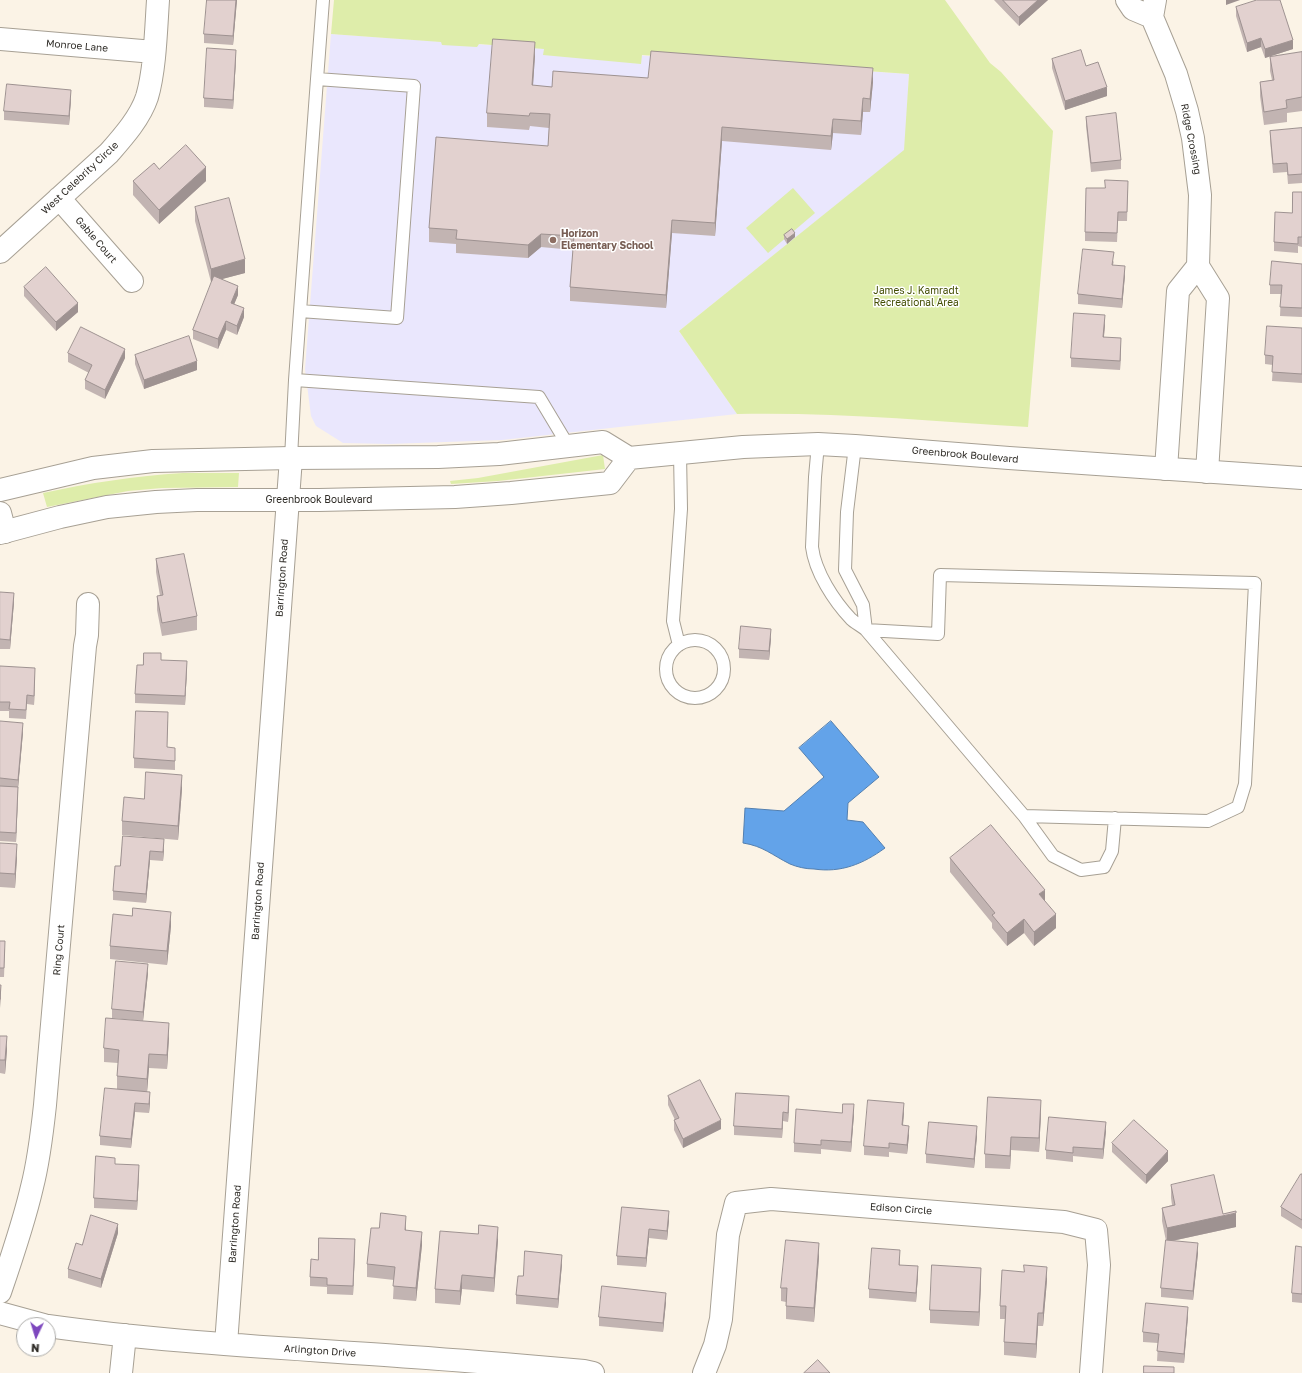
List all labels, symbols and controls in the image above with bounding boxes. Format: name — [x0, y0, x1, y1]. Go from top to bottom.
street label: Monroe Lane — [45, 37, 109, 55]
street label: Ridge Crossing — [1178, 102, 1204, 176]
street label: West Celebrity Circle — [39, 139, 121, 217]
street label: Gable Court — [73, 214, 119, 266]
place label: Horizon Elementary School — [561, 228, 653, 252]
marker: Horizon Elementary School — [548, 235, 558, 245]
park label: James J. Kamradt Recreational Area — [873, 285, 959, 308]
street label: Greenbrook Boulevard — [911, 444, 1019, 466]
street label: Greenbrook Boulevard — [265, 494, 373, 506]
street label: Barrington Road — [273, 539, 291, 617]
street label: Barrington Road — [249, 862, 267, 940]
street label: Ring Court — [51, 924, 67, 976]
street label: Barrington Road — [226, 1185, 244, 1263]
street label: Edison Circle — [869, 1201, 933, 1217]
north arrow — [16, 1317, 56, 1357]
text: N — [31, 1342, 40, 1355]
street label: Arlington Drive — [284, 1342, 356, 1360]

